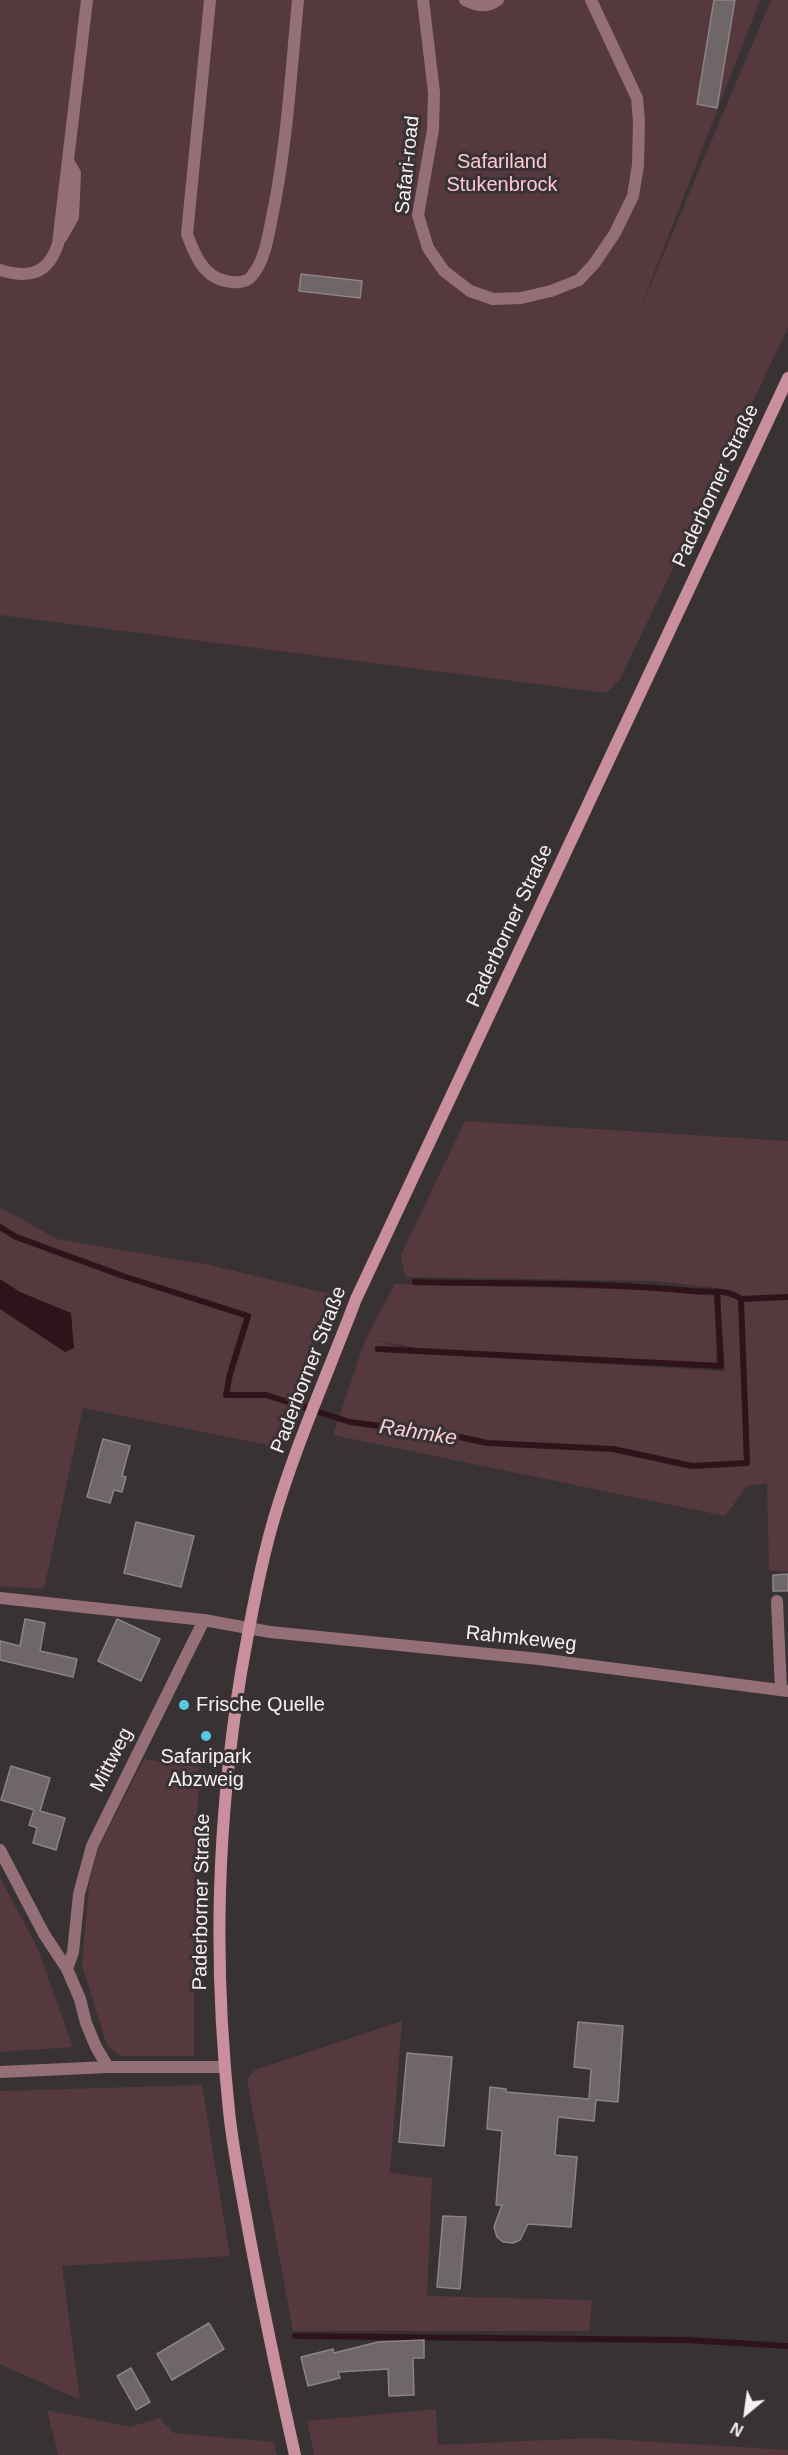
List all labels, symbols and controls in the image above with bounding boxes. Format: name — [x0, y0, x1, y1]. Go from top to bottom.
street label: Safari-road — [391, 115, 425, 215]
park label: Safariland Stukenbrock — [446, 150, 558, 197]
street label: Paderborner Straße — [668, 401, 764, 571]
street label: Paderborner Straße — [462, 841, 558, 1011]
street label: Paderborner Straße — [266, 1283, 352, 1457]
water label: Rahmke — [377, 1414, 459, 1452]
street label: Rahmkeweg — [464, 1621, 578, 1657]
place label: Frische Quelle — [196, 1693, 325, 1717]
marker: Frische Quelle — [177, 1698, 191, 1712]
street label: Mittweg — [86, 1724, 138, 1796]
marker: Safaripark Abzweig — [199, 1729, 213, 1743]
place label: Safaripark Abzweig — [160, 1745, 252, 1792]
street label: Paderborner Straße — [188, 1813, 216, 1991]
north arrow — [716, 2383, 776, 2443]
text: N — [728, 2419, 746, 2439]

